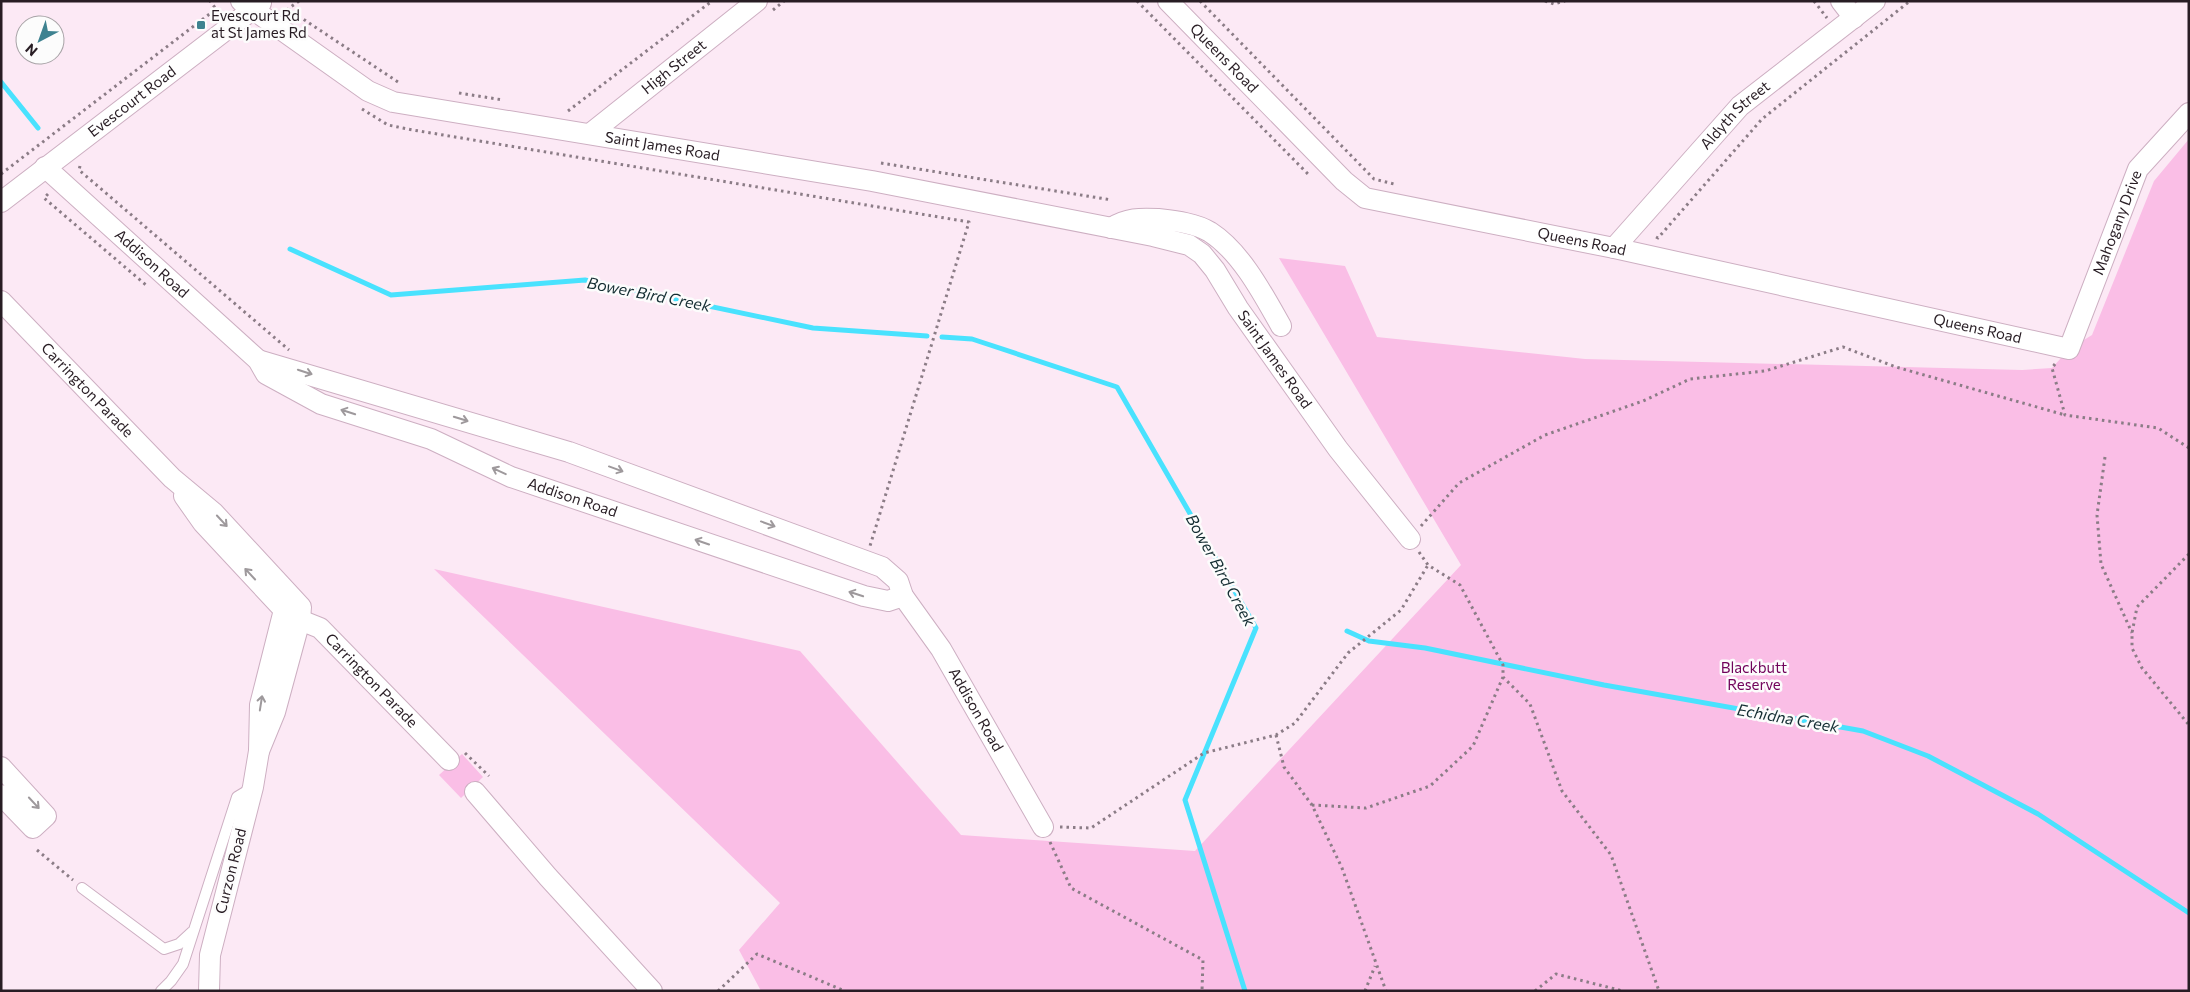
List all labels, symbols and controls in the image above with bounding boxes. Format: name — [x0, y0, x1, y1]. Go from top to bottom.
place label: Evescourt Rd at St James Rd — [211, 6, 307, 41]
north arrow — [15, 15, 65, 65]
marker: Evescourt Rd at St James Rd — [195, 19, 207, 31]
street label: Queens Road — [1187, 19, 1262, 96]
street label: High Street — [638, 35, 709, 97]
text: N — [22, 40, 41, 60]
street label: Evescourt Road — [84, 62, 179, 140]
street label: Aldyth Street — [1696, 76, 1773, 153]
street label: Saint James Road — [604, 127, 721, 164]
street label: Mahogany Drive — [2088, 167, 2145, 277]
street label: Queens Road — [1536, 223, 1628, 258]
street label: Addison Road — [112, 225, 193, 301]
water label: Bower Bird Creek — [586, 272, 713, 315]
street label: Saint James Road — [1234, 306, 1316, 412]
street label: Queens Road — [1932, 309, 2023, 346]
street label: Carrington Parade — [38, 338, 138, 441]
one-way arrow — [297, 368, 313, 378]
one-way arrow — [341, 407, 357, 417]
one-way arrow — [452, 415, 468, 425]
one-way arrow — [607, 465, 623, 474]
one-way arrow — [492, 466, 507, 476]
street label: Addison Road — [526, 473, 620, 520]
water label: Bower Bird Creek — [1183, 510, 1260, 629]
one-way arrow — [216, 515, 228, 528]
one-way arrow — [760, 520, 775, 529]
one-way arrow — [695, 537, 711, 546]
one-way arrow — [244, 568, 256, 581]
one-way arrow — [849, 588, 865, 598]
street label: Carrington Parade — [322, 629, 422, 731]
park label: Blackbutt Reserve — [1721, 658, 1787, 693]
street label: Addison Road — [946, 664, 1008, 754]
one-way arrow — [257, 695, 267, 711]
water label: Echidna Creek — [1736, 699, 1841, 736]
one-way arrow — [28, 797, 40, 809]
street label: Curzon Road — [211, 826, 249, 915]

